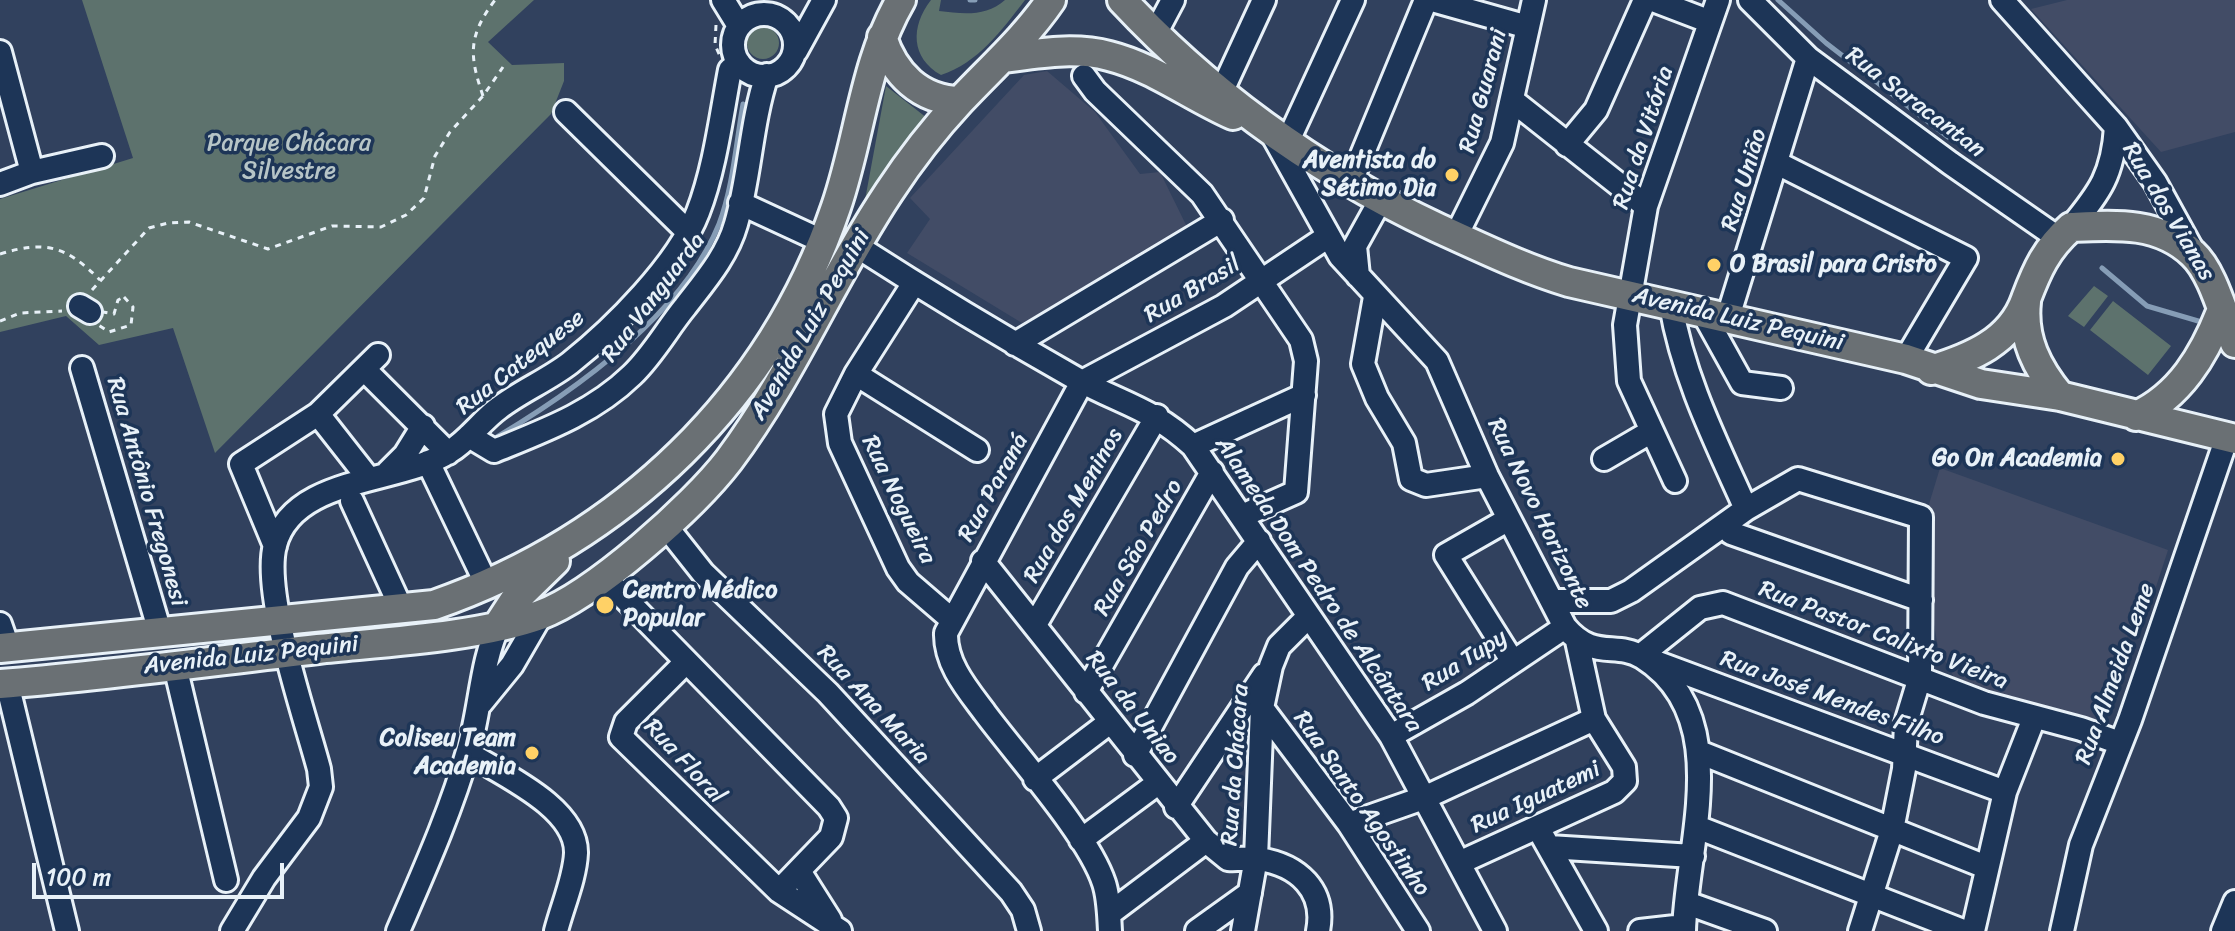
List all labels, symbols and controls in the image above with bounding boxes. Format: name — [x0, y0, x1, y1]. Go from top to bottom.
street label: Rua Guarani — [1454, 26, 1514, 156]
street label: Rua Saracantan — [1840, 41, 1990, 165]
street label: Rua da Vitória — [1607, 63, 1681, 213]
street label: Rua União — [1716, 125, 1774, 235]
park label: Parque Chácara Silvestre — [207, 130, 371, 186]
street label: Rua dos Vianas — [2115, 137, 2221, 287]
place label: Aventista do Sétimo Dia — [1303, 147, 1436, 203]
marker: Aventista do Sétimo Dia — [1443, 166, 1461, 184]
street label: Avenida Luiz Pequini — [745, 224, 877, 426]
street label: Rua Vanguarda — [596, 228, 712, 368]
street label: Rua Brasil — [1140, 250, 1246, 330]
place label: O Brasil para Cristo — [1730, 251, 1937, 279]
marker: O Brasil para Cristo — [1705, 256, 1723, 274]
street label: Avenida Luiz Pequini — [1630, 282, 1846, 358]
street label: Rua Catequese — [451, 304, 591, 422]
street label: Rua Antônio Fregonesi — [99, 374, 193, 610]
street label: Rua Novo Horizonte — [1480, 414, 1598, 614]
street label: Rua dos Meninos — [1018, 423, 1130, 589]
street label: Rua Paraná — [953, 429, 1035, 547]
street label: Rua Nogueira — [854, 431, 942, 569]
street label: Alameda Dom Pedro de Alcântara — [1208, 432, 1428, 738]
place label: Go On Academia — [1932, 445, 2102, 473]
marker: Go On Academia — [2109, 450, 2127, 468]
street label: Rua São Pedro — [1088, 475, 1190, 621]
street label: Rua Pastor Calixto Vieira — [1754, 575, 2012, 697]
place label: Centro Médico Popular — [623, 577, 777, 633]
street label: Rua Almeida Leme — [2070, 579, 2162, 769]
marker: Centro Médico Popular — [594, 594, 616, 616]
street label: Rua Tupy — [1417, 624, 1513, 698]
street label: Avenida Luiz Pequini — [142, 630, 360, 682]
street label: Rua Ana Maria — [810, 639, 936, 771]
street label: Rua José Mendes Filho — [1716, 645, 1948, 753]
street label: Rua da Uniao — [1079, 646, 1185, 770]
street label: Rua da Chácara — [1216, 683, 1256, 847]
street label: Rua Santo Agostinho — [1286, 706, 1436, 902]
street label: Rua Floral — [637, 713, 731, 811]
place label: Coliseu Team Academia — [380, 725, 516, 781]
marker: Coliseu Team Academia — [523, 744, 541, 762]
street label: Rua Iguatemi — [1467, 755, 1605, 841]
scale bar — [36, 847, 288, 897]
text: 100 m — [46, 856, 111, 898]

